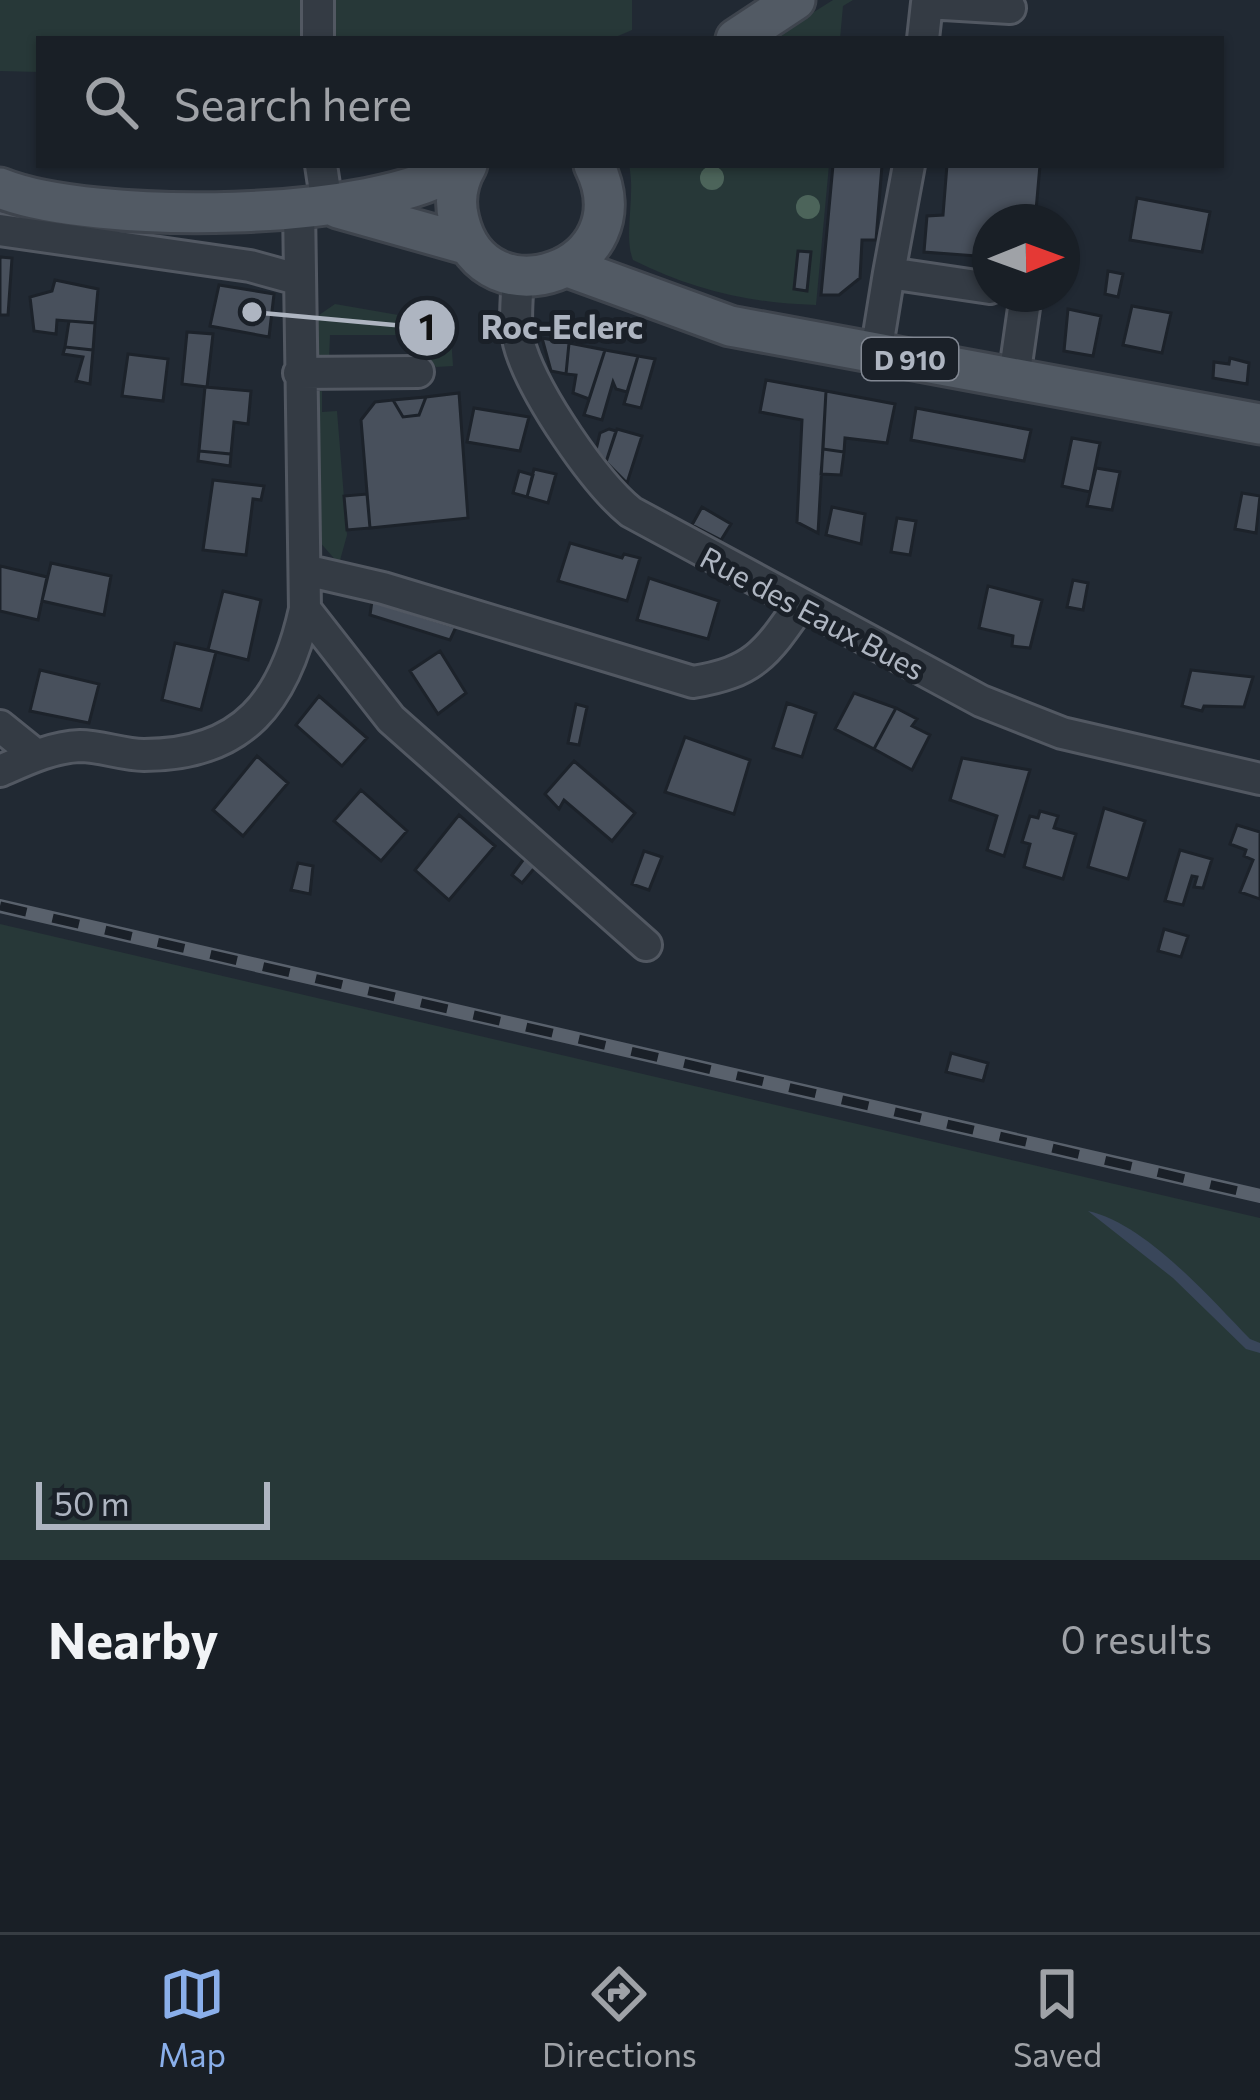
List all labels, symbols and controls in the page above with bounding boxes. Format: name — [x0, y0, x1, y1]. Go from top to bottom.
search box — [36, 36, 1224, 168]
icon: search — [78, 69, 144, 135]
text: Search here — [174, 75, 412, 130]
north arrow — [972, 204, 1080, 312]
callout: Roc-Eclerc — [397, 293, 668, 362]
text: 1 — [419, 303, 435, 347]
text: Roc-Eclerc — [481, 305, 643, 346]
road number: D 910 — [862, 338, 958, 380]
street label: Rue des Eaux Bues — [695, 537, 931, 687]
scale bar — [36, 1476, 270, 1529]
text: 50 m — [54, 1482, 130, 1523]
text: Nearby — [48, 1607, 218, 1670]
text: 0 results — [1060, 1614, 1212, 1662]
tab: Map — [158, 1961, 226, 2074]
tab: Directions — [542, 1961, 697, 2074]
tab: Saved — [1013, 1961, 1102, 2074]

